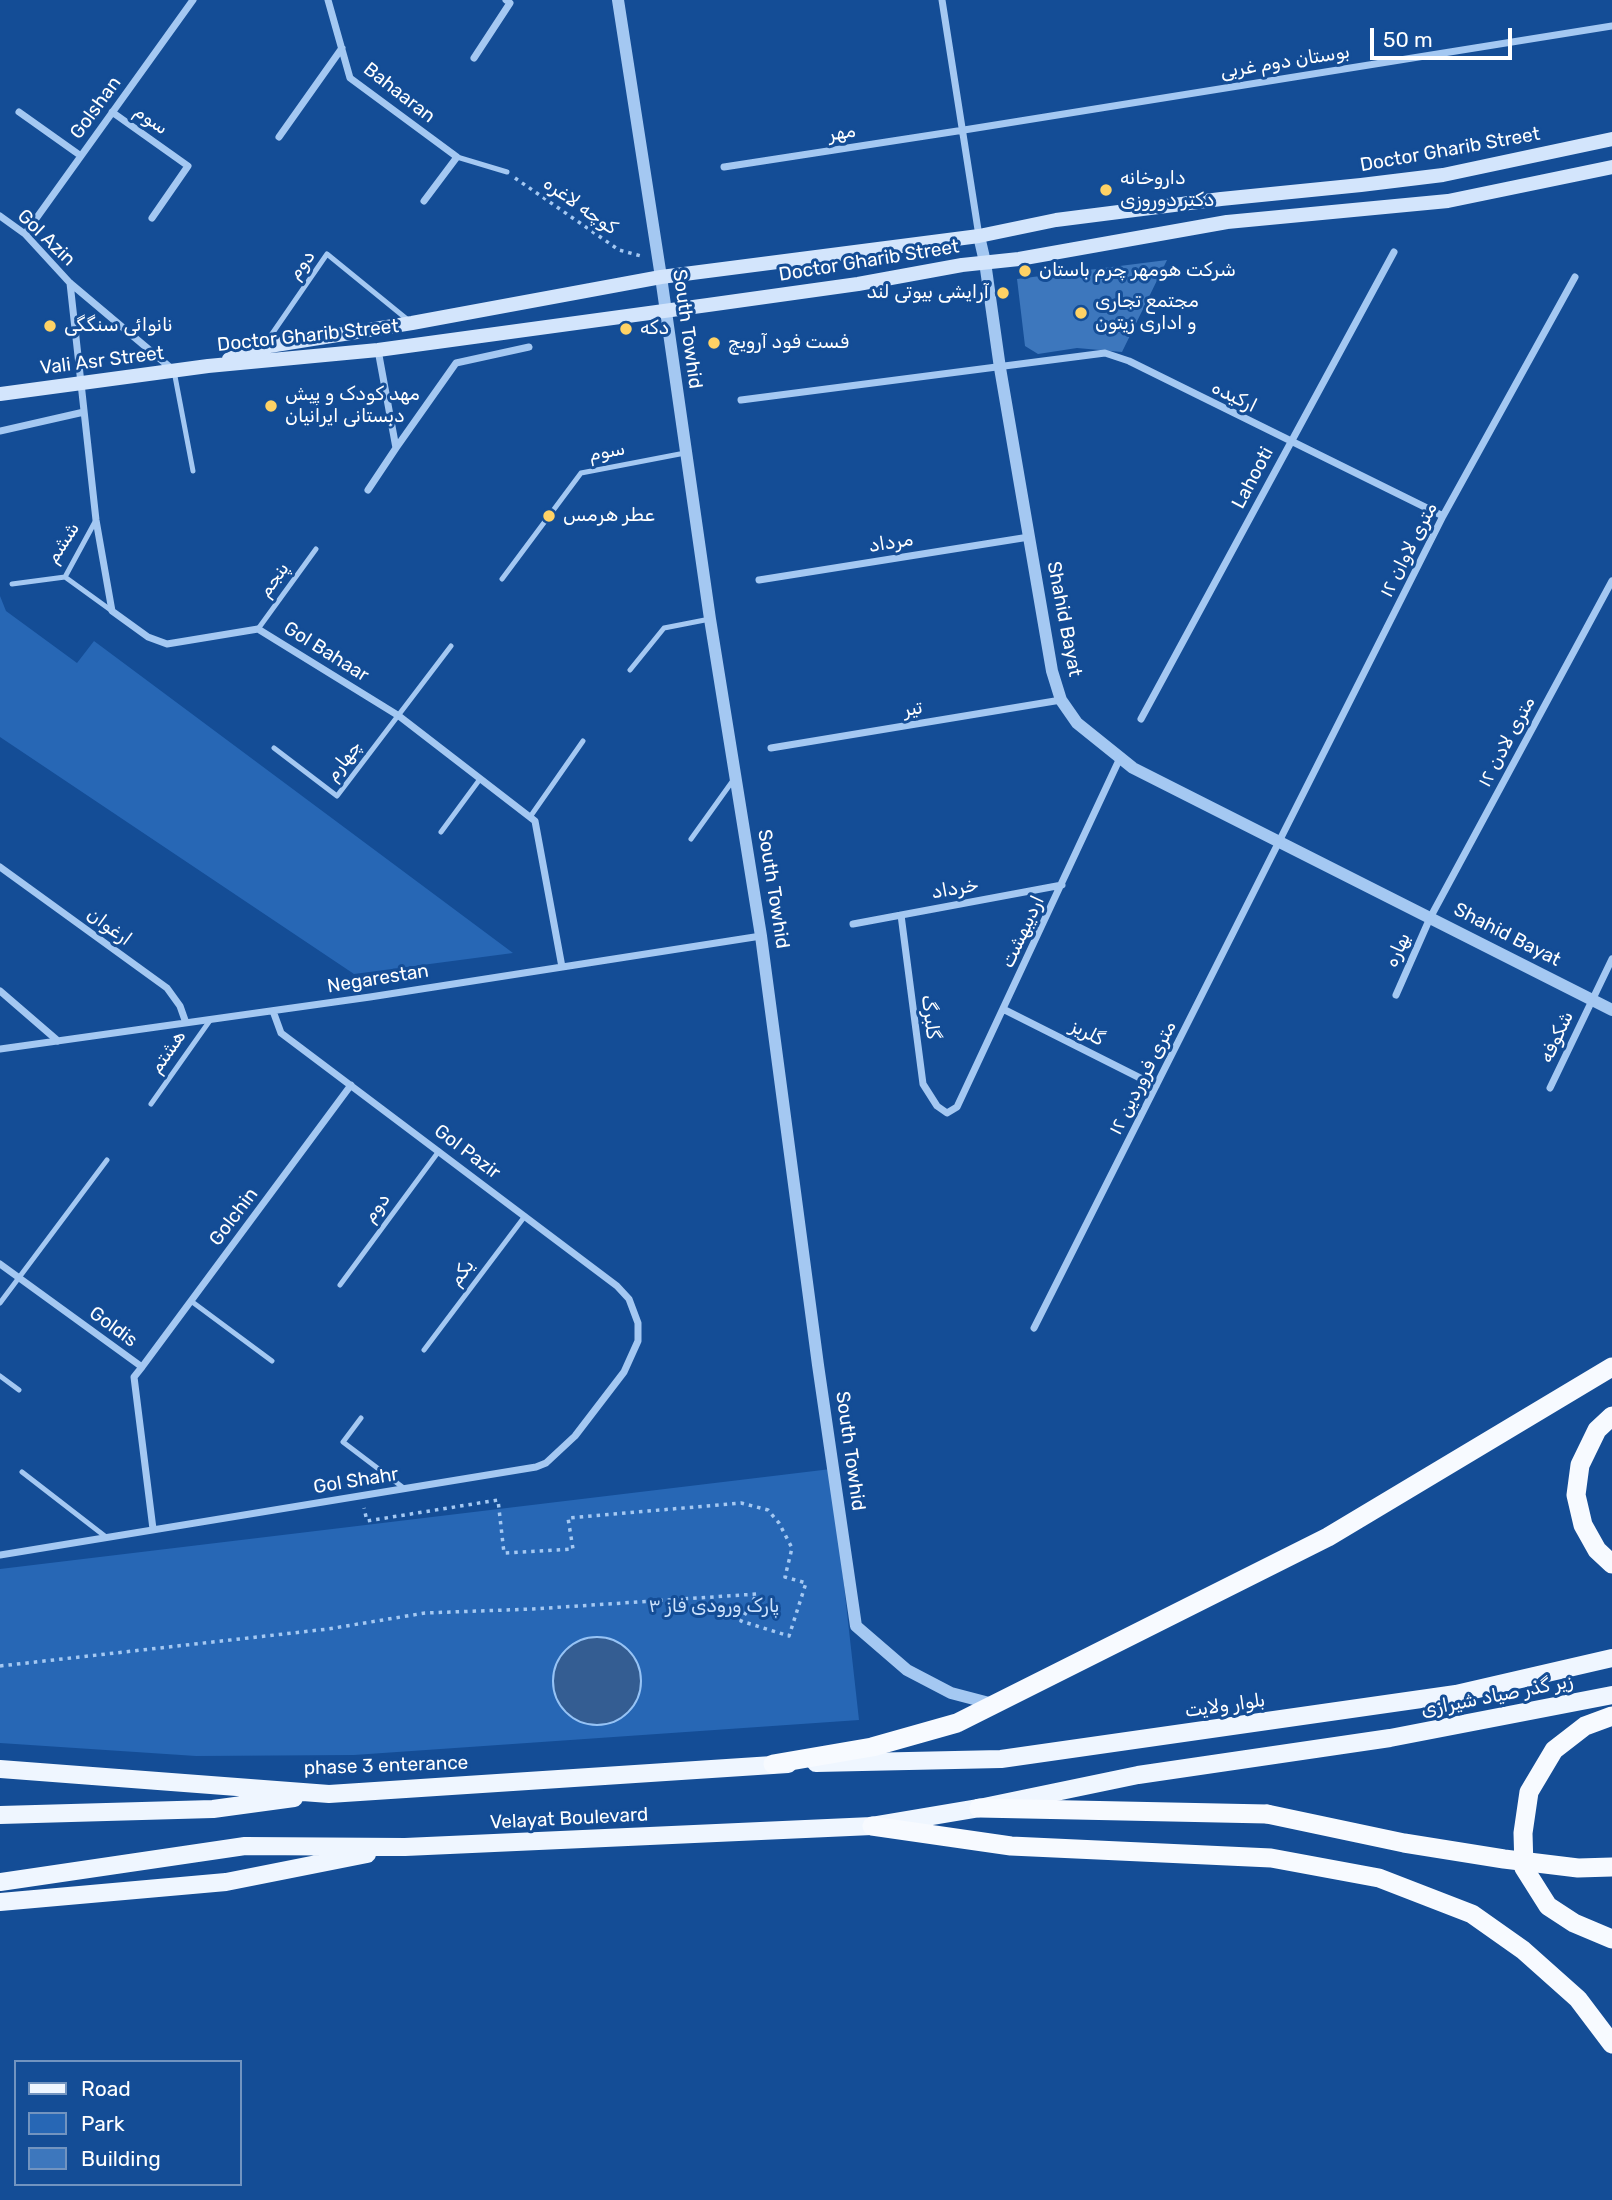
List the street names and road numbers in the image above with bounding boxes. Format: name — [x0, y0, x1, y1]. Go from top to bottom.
street label: بوستان دوم غربی — [1219, 41, 1351, 83]
street label: Bahaaran — [359, 58, 439, 128]
street label: Golshan — [66, 72, 126, 144]
street label: سوم — [130, 100, 172, 140]
street label: مهر — [827, 120, 857, 146]
street label: Doctor Gharib Street — [1358, 123, 1542, 177]
street label: کوچه لاغره — [539, 172, 621, 240]
street label: Gol Azin — [12, 205, 80, 271]
street label: Doctor Gharib Street — [777, 235, 961, 287]
street label: دوم — [284, 246, 320, 284]
street label: South Towhid — [667, 268, 707, 390]
street label: Doctor Gharib Street — [216, 315, 400, 357]
street label: Vali Asr Street — [39, 342, 165, 380]
street label: ارکیده — [1208, 376, 1260, 418]
street label: سوم — [587, 437, 627, 467]
street label: Lahooti — [1227, 443, 1279, 513]
street label: ۱۲ متری لاوان — [1375, 499, 1443, 601]
street label: ششم — [41, 518, 85, 568]
street label: مرداد — [867, 528, 915, 558]
street label: پنجم — [254, 558, 294, 602]
street label: Shahid Bayat — [1042, 559, 1086, 679]
street label: Gol Bahaar — [279, 617, 373, 687]
street label: ۱۲ متری لادن — [1474, 693, 1540, 791]
street label: تیر — [902, 696, 924, 722]
street label: چهارم — [321, 736, 367, 786]
street label: South Towhid — [752, 828, 794, 950]
street label: خرداد — [930, 874, 980, 904]
street label: اردیبهشت — [996, 892, 1050, 972]
street label: Shahid Bayat — [1450, 898, 1564, 972]
street label: ارغوان — [82, 903, 136, 951]
street label: بهاره — [1380, 929, 1416, 971]
street label: Negarestan — [326, 960, 430, 998]
street label: گلبرگ — [916, 993, 944, 1041]
street label: شکوفه — [1535, 1008, 1579, 1066]
street label: گلریز — [1066, 1015, 1108, 1051]
street label: ۱۲ متری فروردین — [1104, 1017, 1182, 1139]
street label: هشتم — [145, 1026, 191, 1078]
street label: Gol Pazir — [429, 1120, 505, 1184]
street label: Golchin — [205, 1184, 263, 1250]
street label: دوم — [359, 1189, 395, 1227]
street label: یکم — [445, 1255, 479, 1291]
street label: Goldis — [84, 1302, 142, 1352]
street label: South Towhid — [830, 1390, 870, 1512]
street label: Gol Shahr — [312, 1463, 400, 1499]
street label: زیر گذر صیاد شیرازی — [1419, 1670, 1575, 1722]
street label: بلوار ولایت — [1183, 1689, 1267, 1723]
street label: phase 3 enterance — [303, 1752, 469, 1780]
street label: Velayat Boulevard — [489, 1803, 649, 1835]

